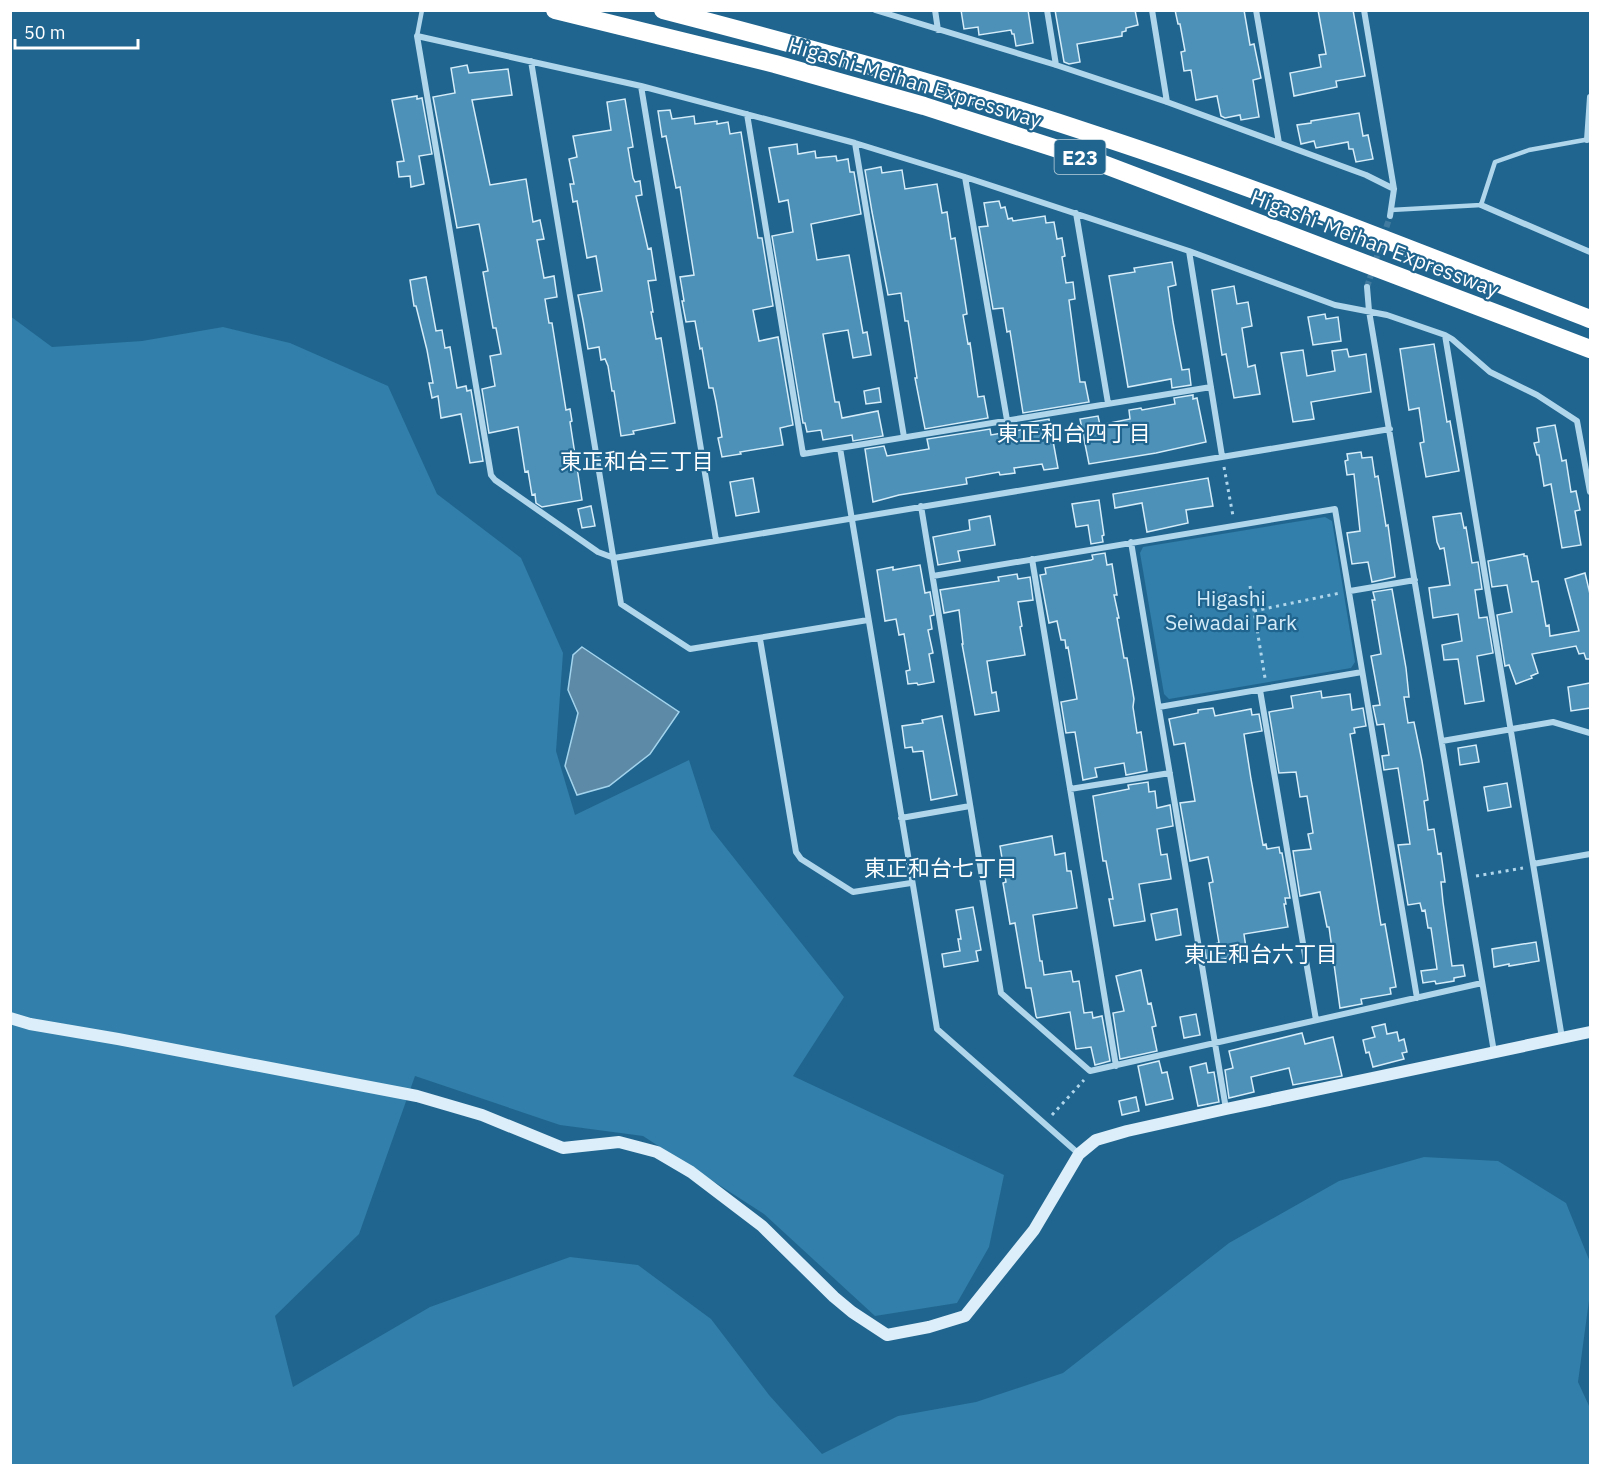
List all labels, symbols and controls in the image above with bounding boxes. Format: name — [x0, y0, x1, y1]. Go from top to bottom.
scale bar — [15, 12, 138, 50]
text: 50 m — [24, 21, 66, 44]
street label: Higashi-Meihan Expressway — [785, 30, 1046, 134]
road number: E23 — [1054, 140, 1106, 174]
street label: Higashi-Meihan Expressway — [1247, 183, 1504, 304]
district label: 東正和台四丁目 — [997, 418, 1151, 447]
district label: 東正和台三丁目 — [560, 446, 714, 475]
park label: Higashi Seiwadai Park — [1165, 584, 1297, 636]
district label: 東正和台七丁目 — [864, 853, 1018, 882]
district label: 東正和台六丁目 — [1184, 939, 1338, 968]

